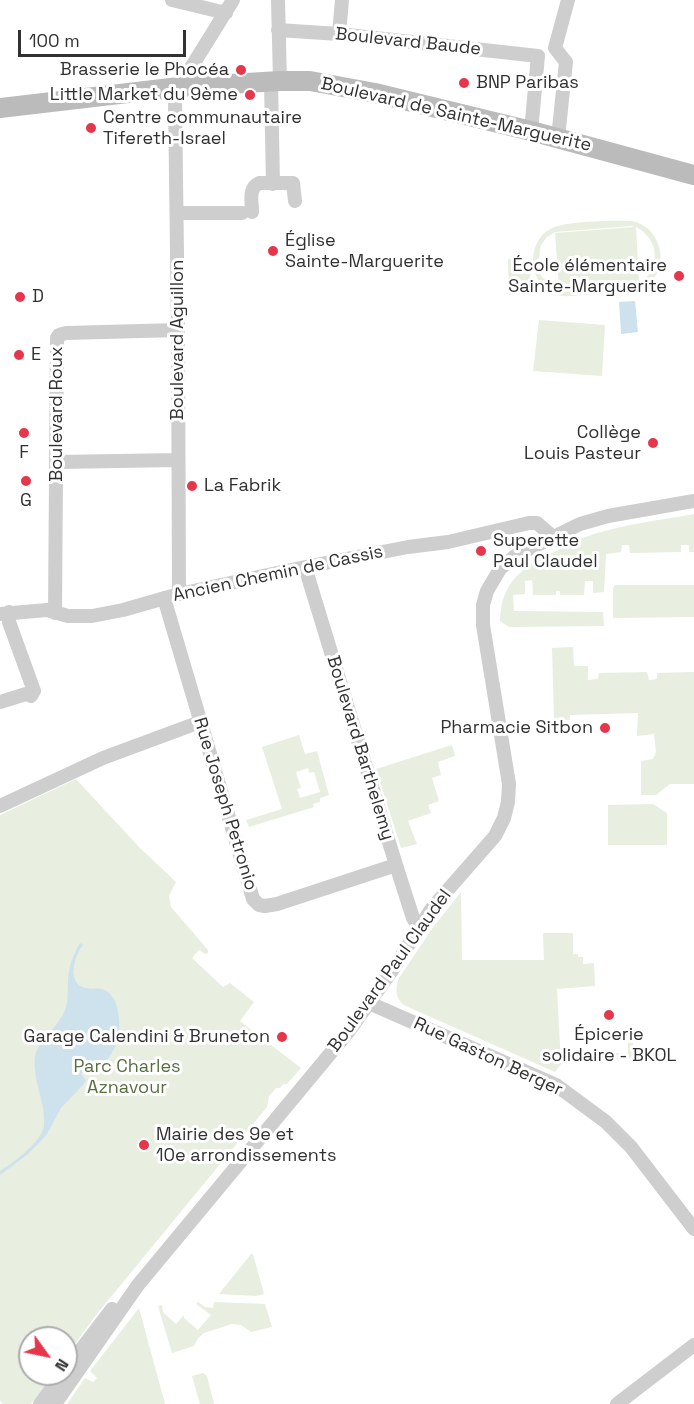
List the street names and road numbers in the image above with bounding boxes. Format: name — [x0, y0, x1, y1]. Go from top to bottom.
street label: Boulevard Baude — [334, 24, 482, 60]
street label: Boulevard de Sainte-Marguerite — [319, 73, 593, 157]
street label: Boulevard Aguillon — [167, 260, 189, 420]
street label: Boulevard Roux — [46, 346, 68, 482]
street label: Ancien Chemin de Cassis — [171, 541, 385, 607]
street label: Boulevard Barthelemy — [322, 653, 398, 843]
street label: Rue Joseph Petronio — [188, 715, 262, 893]
street label: Boulevard Paul Claudel — [324, 885, 456, 1057]
street label: Rue Gaston Berger — [410, 1013, 566, 1101]

